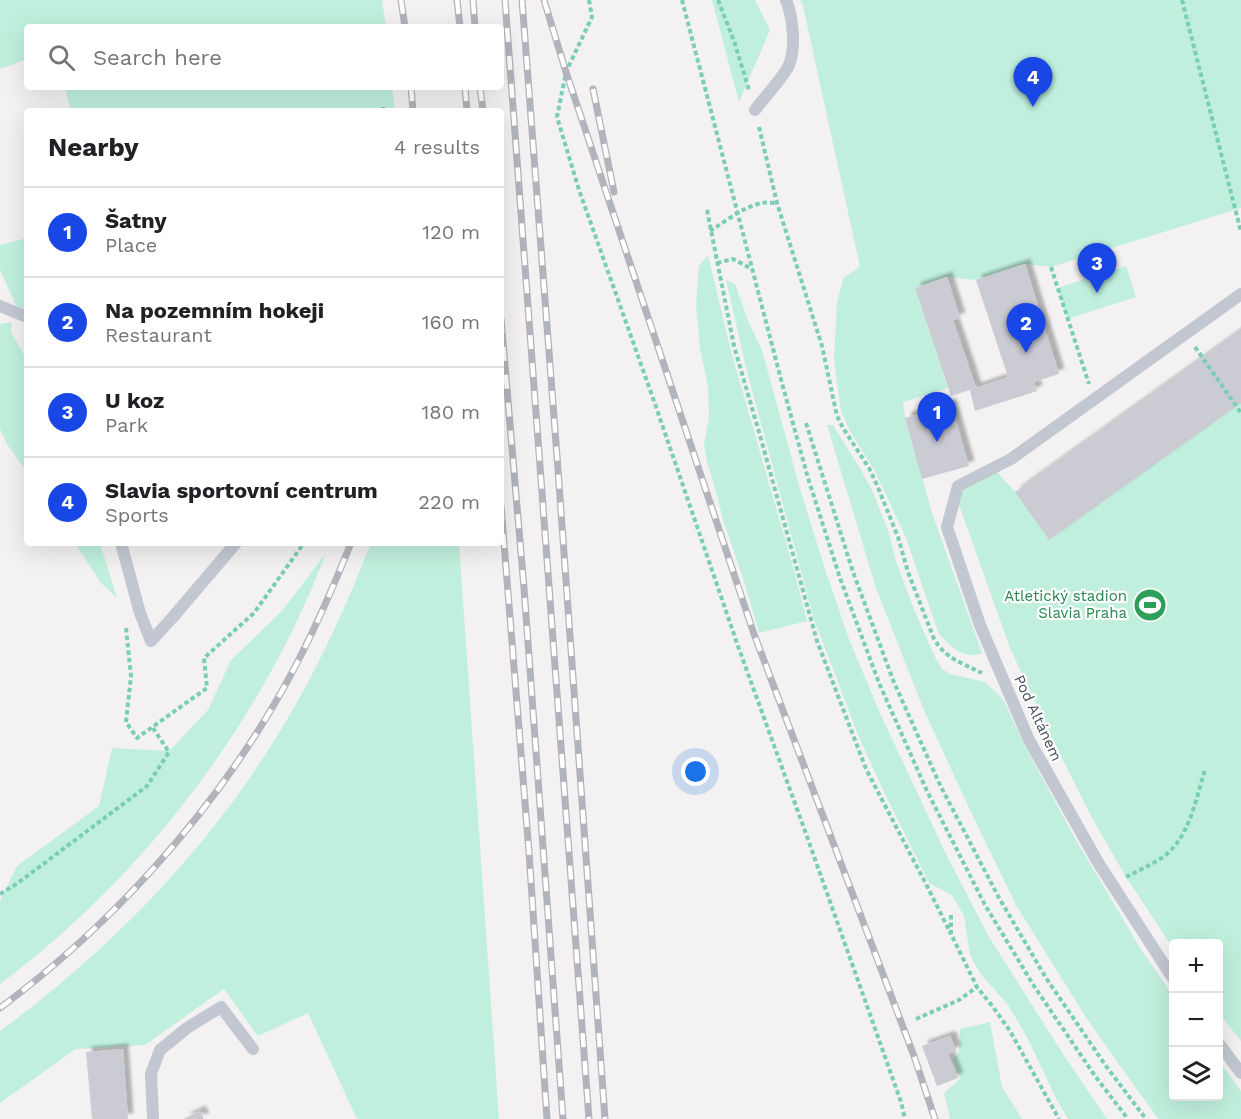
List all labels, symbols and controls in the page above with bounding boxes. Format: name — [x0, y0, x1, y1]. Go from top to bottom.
search box — [24, 24, 504, 90]
icon: search — [45, 41, 78, 74]
text: Search here — [93, 45, 222, 70]
pin: 4 — [1014, 57, 1052, 107]
text: Nearby — [48, 132, 139, 162]
text: 4 results — [394, 135, 480, 159]
text: Šatny — [105, 208, 167, 233]
text: 1 — [63, 220, 72, 244]
text: 120 m — [422, 220, 480, 244]
text: Place — [105, 233, 157, 257]
pin: 3 — [1078, 244, 1116, 293]
text: Na pozemním hokeji — [105, 298, 324, 323]
pin: 2 — [1006, 304, 1046, 353]
text: 2 — [62, 310, 73, 334]
text: 160 m — [422, 310, 480, 334]
text: Restaurant — [105, 323, 212, 347]
text: U koz — [105, 388, 164, 413]
pin: 1 — [918, 392, 956, 442]
text: 3 — [62, 400, 73, 424]
text: 180 m — [422, 400, 480, 424]
text: Park — [105, 413, 148, 437]
text: Slavia sportovní centrum — [105, 478, 378, 503]
text: 4 — [61, 490, 74, 514]
text: 220 m — [418, 490, 480, 514]
text: Sports — [105, 503, 169, 527]
place label: Atletický stadion Slavia Praha — [1004, 587, 1127, 622]
sports icon: Atletický stadion Slavia Praha — [1132, 587, 1168, 623]
street label: Pod Altánem — [1010, 672, 1066, 764]
your location — [681, 757, 710, 786]
map controls — [1169, 939, 1223, 1101]
button: + — [1169, 939, 1223, 993]
button: − — [1169, 993, 1223, 1047]
button: layers — [1169, 1047, 1223, 1101]

